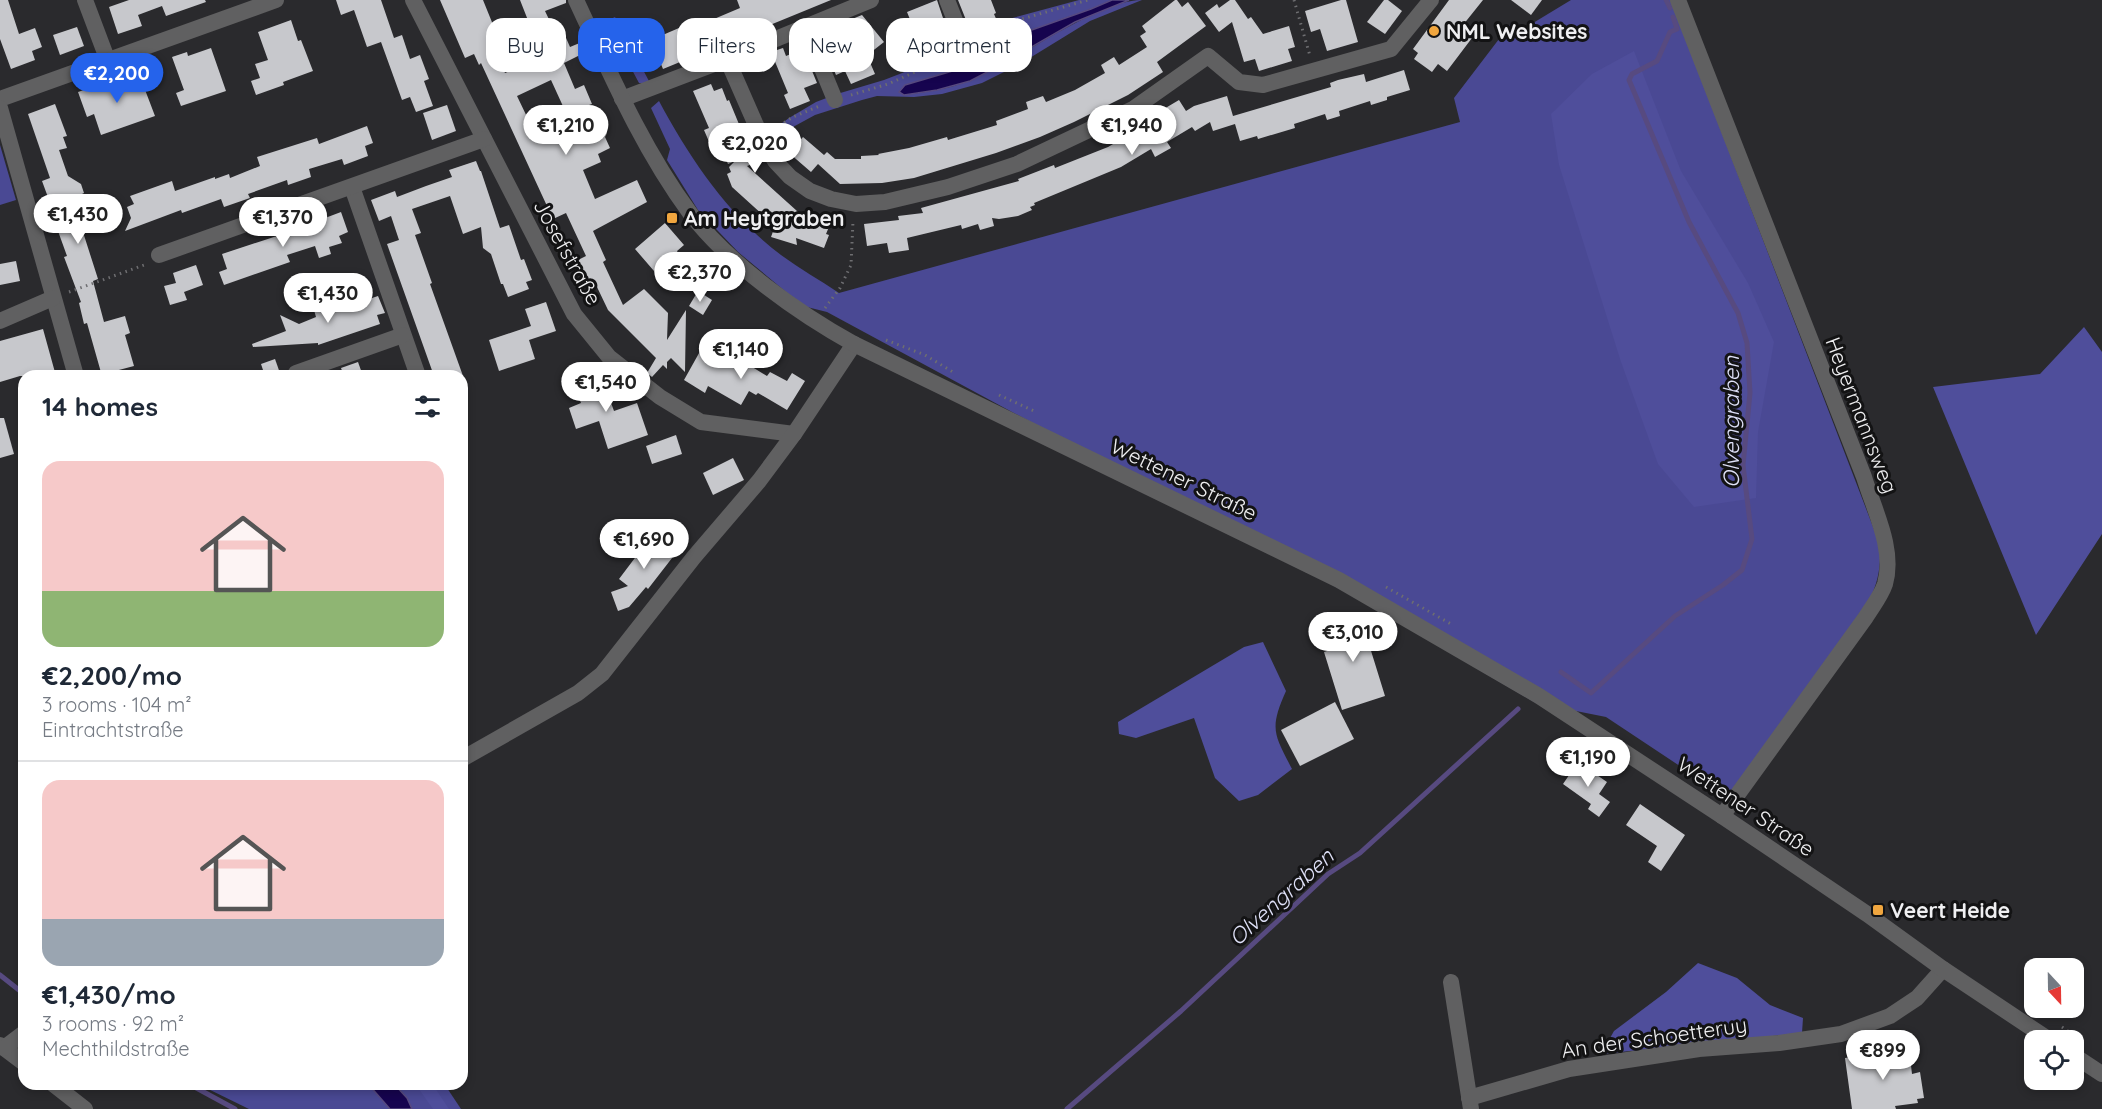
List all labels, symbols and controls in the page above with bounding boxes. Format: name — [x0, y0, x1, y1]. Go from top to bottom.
chip: Buy — [486, 18, 566, 72]
chip: Rent — [578, 18, 665, 72]
chip: Filters — [677, 18, 777, 72]
chip: New — [789, 18, 874, 72]
chip: Apartment — [886, 18, 1032, 72]
place label: NML Websites — [1446, 18, 1587, 44]
marker: NML Websites — [1427, 24, 1441, 38]
pin: €2,200 — [68, 53, 166, 104]
text: €2,200 — [84, 60, 150, 85]
pin: €1,210 — [517, 105, 615, 156]
pin: €1,940 — [1083, 105, 1181, 156]
text: €1,210 — [537, 112, 595, 137]
text: €1,940 — [1101, 112, 1163, 137]
pin: €2,020 — [706, 123, 804, 174]
text: €2,020 — [722, 130, 788, 155]
pin: €1,430 — [29, 194, 127, 245]
street label: Josefstraße — [528, 195, 608, 309]
pin: €1,370 — [234, 197, 332, 248]
text: €1,430 — [48, 201, 108, 226]
text: €1,370 — [253, 204, 313, 229]
place label: Am Heytgraben — [684, 205, 844, 231]
marker: Am Heytgraben — [665, 211, 679, 225]
pin: €2,370 — [651, 252, 749, 303]
text: €2,370 — [668, 259, 732, 284]
pin: €1,430 — [279, 273, 377, 324]
text: €1,430 — [298, 280, 358, 305]
pin: €1,140 — [692, 329, 790, 380]
street label: Heyermannsweg — [1820, 333, 1904, 497]
text: €1,140 — [713, 336, 769, 361]
water label: Olvengraben — [1717, 355, 1745, 488]
pin: €1,540 — [557, 362, 655, 413]
text: €1,540 — [575, 369, 637, 394]
text: 14 homes — [42, 390, 158, 423]
icon: filters — [411, 390, 444, 423]
street label: Wettener Straße — [1107, 432, 1261, 526]
icon: home — [189, 500, 297, 608]
pin: €1,690 — [595, 519, 693, 570]
text: €1,690 — [614, 526, 674, 551]
pin: €3,010 — [1304, 612, 1402, 663]
text: €3,010 — [1322, 619, 1384, 644]
text: €2,200/mo — [42, 659, 182, 692]
text: 3 rooms · 104 m² — [42, 692, 192, 717]
text: Eintrachtstraße — [42, 717, 184, 742]
pin: €1,190 — [1539, 737, 1637, 788]
text: €1,190 — [1560, 744, 1616, 769]
street label: Wettener Straße — [1673, 751, 1819, 861]
icon: home — [189, 819, 297, 927]
water label: Olvengraben — [1223, 842, 1340, 951]
place label: Veert Heide — [1890, 897, 2010, 923]
marker: Veert Heide — [1871, 903, 1885, 917]
north arrow — [2024, 958, 2084, 1018]
map controls — [2024, 958, 2084, 1090]
text: €1,430/mo — [42, 978, 176, 1011]
text: 3 rooms · 92 m² — [42, 1011, 184, 1036]
street label: An der Schoetteruy — [1560, 1011, 1748, 1063]
pin: €899 — [1847, 1030, 1919, 1081]
button: locate — [2024, 1030, 2084, 1090]
text: Mechthildstraße — [42, 1036, 190, 1061]
text: €899 — [1860, 1037, 1906, 1062]

